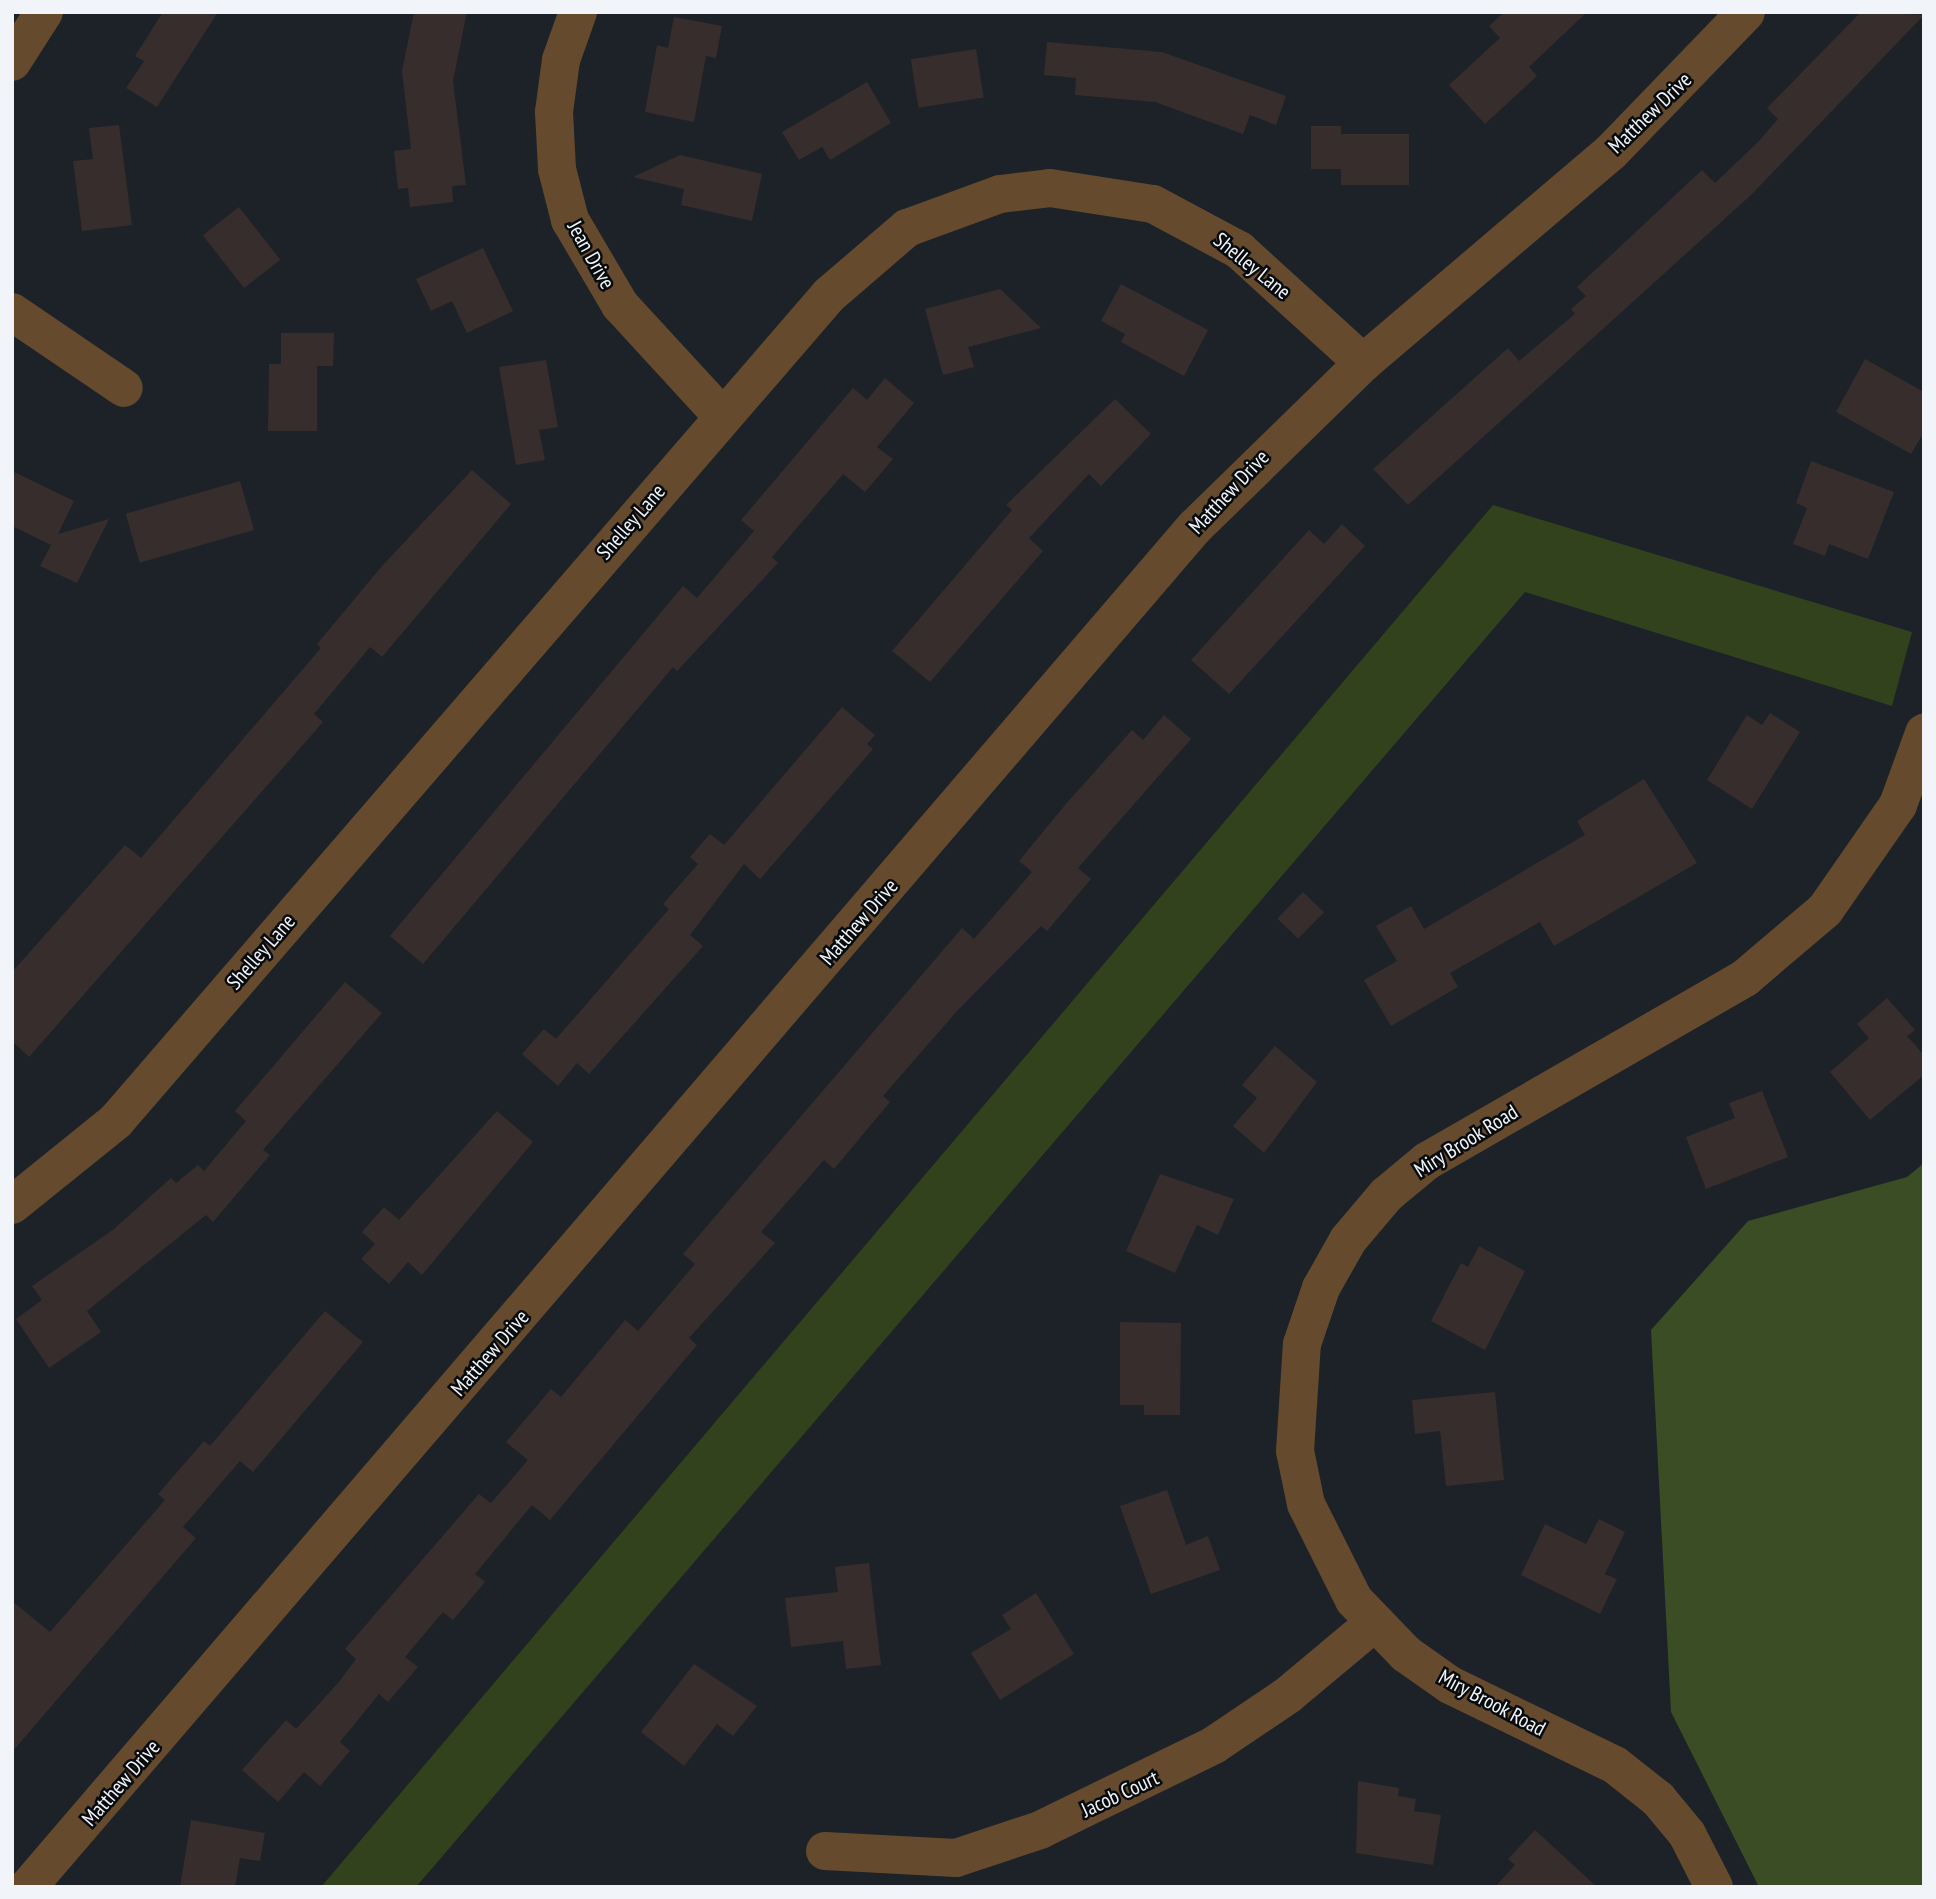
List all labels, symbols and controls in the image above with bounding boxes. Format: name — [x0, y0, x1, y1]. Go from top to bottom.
street label: Matthew Drive — [1603, 67, 1697, 159]
street label: Jean Drive — [562, 217, 620, 293]
street label: Shelley Lane — [1208, 227, 1296, 305]
street label: Matthew Drive — [1184, 445, 1274, 539]
street label: Shelley Lane — [591, 479, 671, 565]
street label: Matthew Drive — [815, 874, 903, 970]
street label: Shelley Lane — [221, 909, 301, 995]
street label: Miry Brook Road — [1409, 1099, 1523, 1183]
street label: Matthew Drive — [446, 1305, 534, 1401]
street label: Miry Brook Road — [1434, 1664, 1550, 1742]
street label: Matthew Drive — [77, 1735, 165, 1831]
street label: Jacob Court — [1077, 1765, 1163, 1823]

